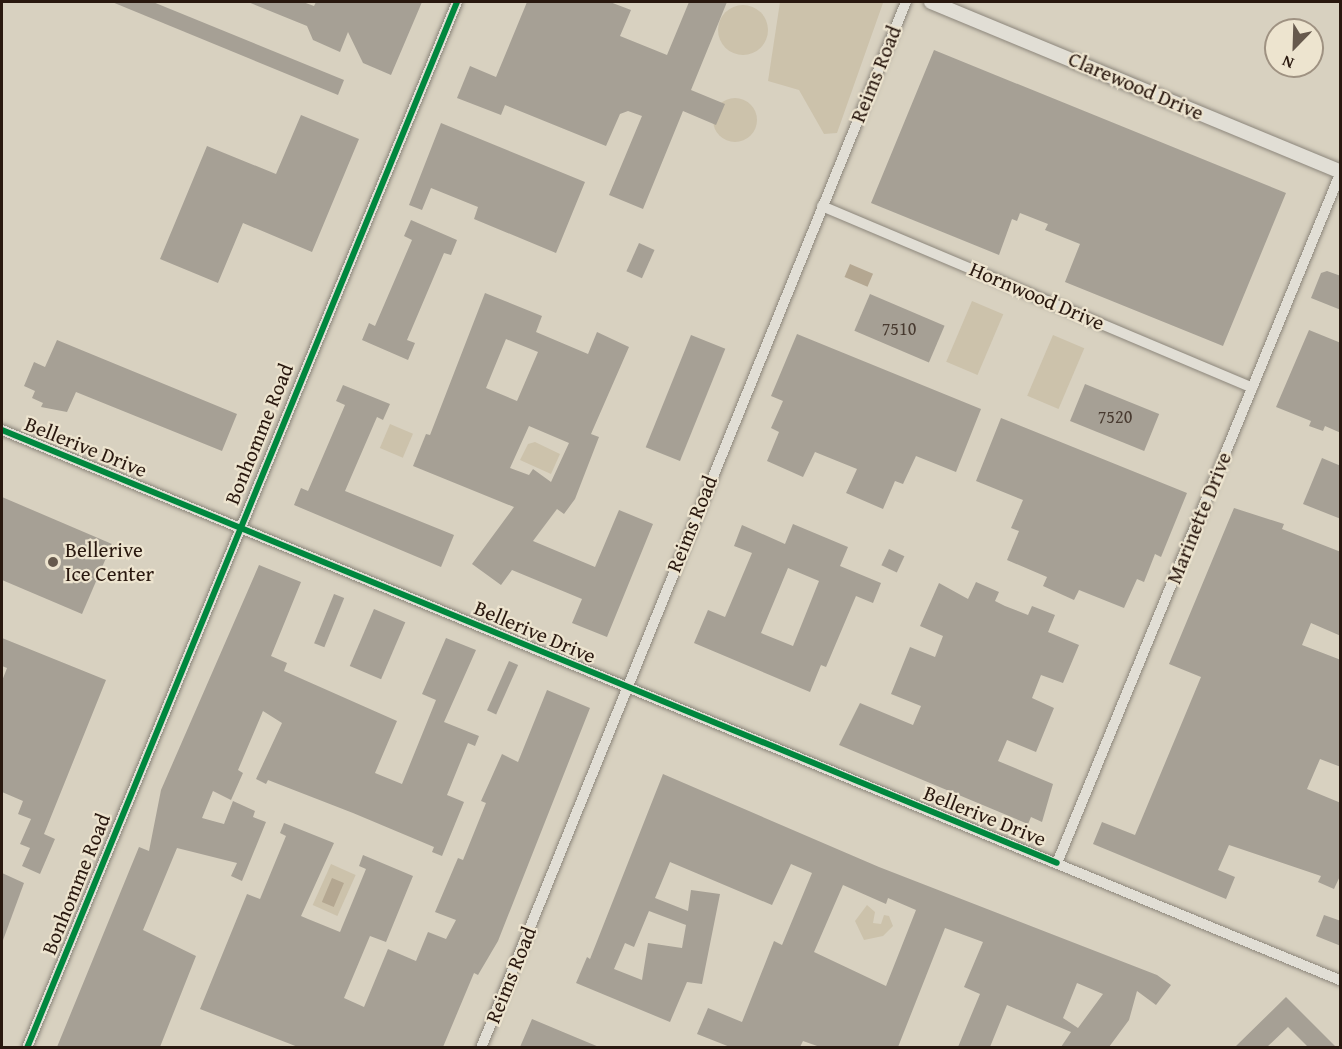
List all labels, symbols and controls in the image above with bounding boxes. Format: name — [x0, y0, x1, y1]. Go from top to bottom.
north arrow — [1264, 18, 1324, 78]
street label: Reims Road — [845, 22, 907, 126]
street label: Clarewood Drive — [1065, 46, 1207, 126]
text: N — [1278, 50, 1297, 76]
street label: Hornwood Drive — [966, 256, 1108, 336]
house number: 7510 — [882, 318, 916, 340]
street label: Bonhomme Road — [219, 360, 299, 508]
house number: 7520 — [1098, 406, 1132, 428]
street label: Bellerive Drive — [21, 411, 151, 483]
street label: Marinette Drive — [1161, 448, 1237, 588]
street label: Reims Road — [661, 472, 723, 576]
place label: Bellerive Ice Center — [65, 537, 154, 587]
marker: Bellerive Ice Center — [46, 555, 60, 569]
street label: Bellerive Drive — [470, 595, 600, 669]
street label: Bellerive Drive — [920, 780, 1050, 852]
street label: Bonhomme Road — [36, 810, 116, 958]
street label: Reims Road — [480, 923, 542, 1027]

